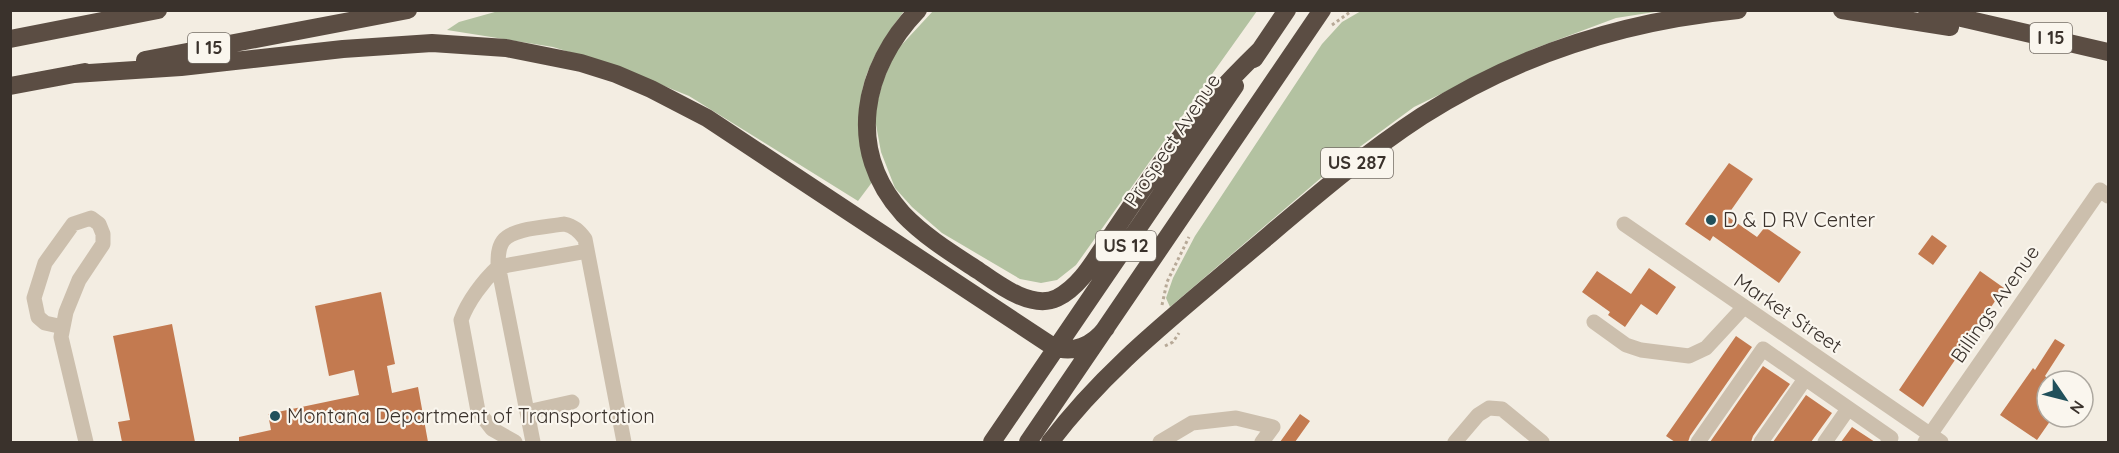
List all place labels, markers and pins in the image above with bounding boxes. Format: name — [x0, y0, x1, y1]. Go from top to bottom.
place label: D & D RV Center — [1723, 207, 1875, 232]
marker: D & D RV Center — [1704, 213, 1718, 227]
place label: Montana Department of Transportation — [287, 403, 655, 428]
marker: Montana Department of Transportation — [268, 409, 282, 423]

